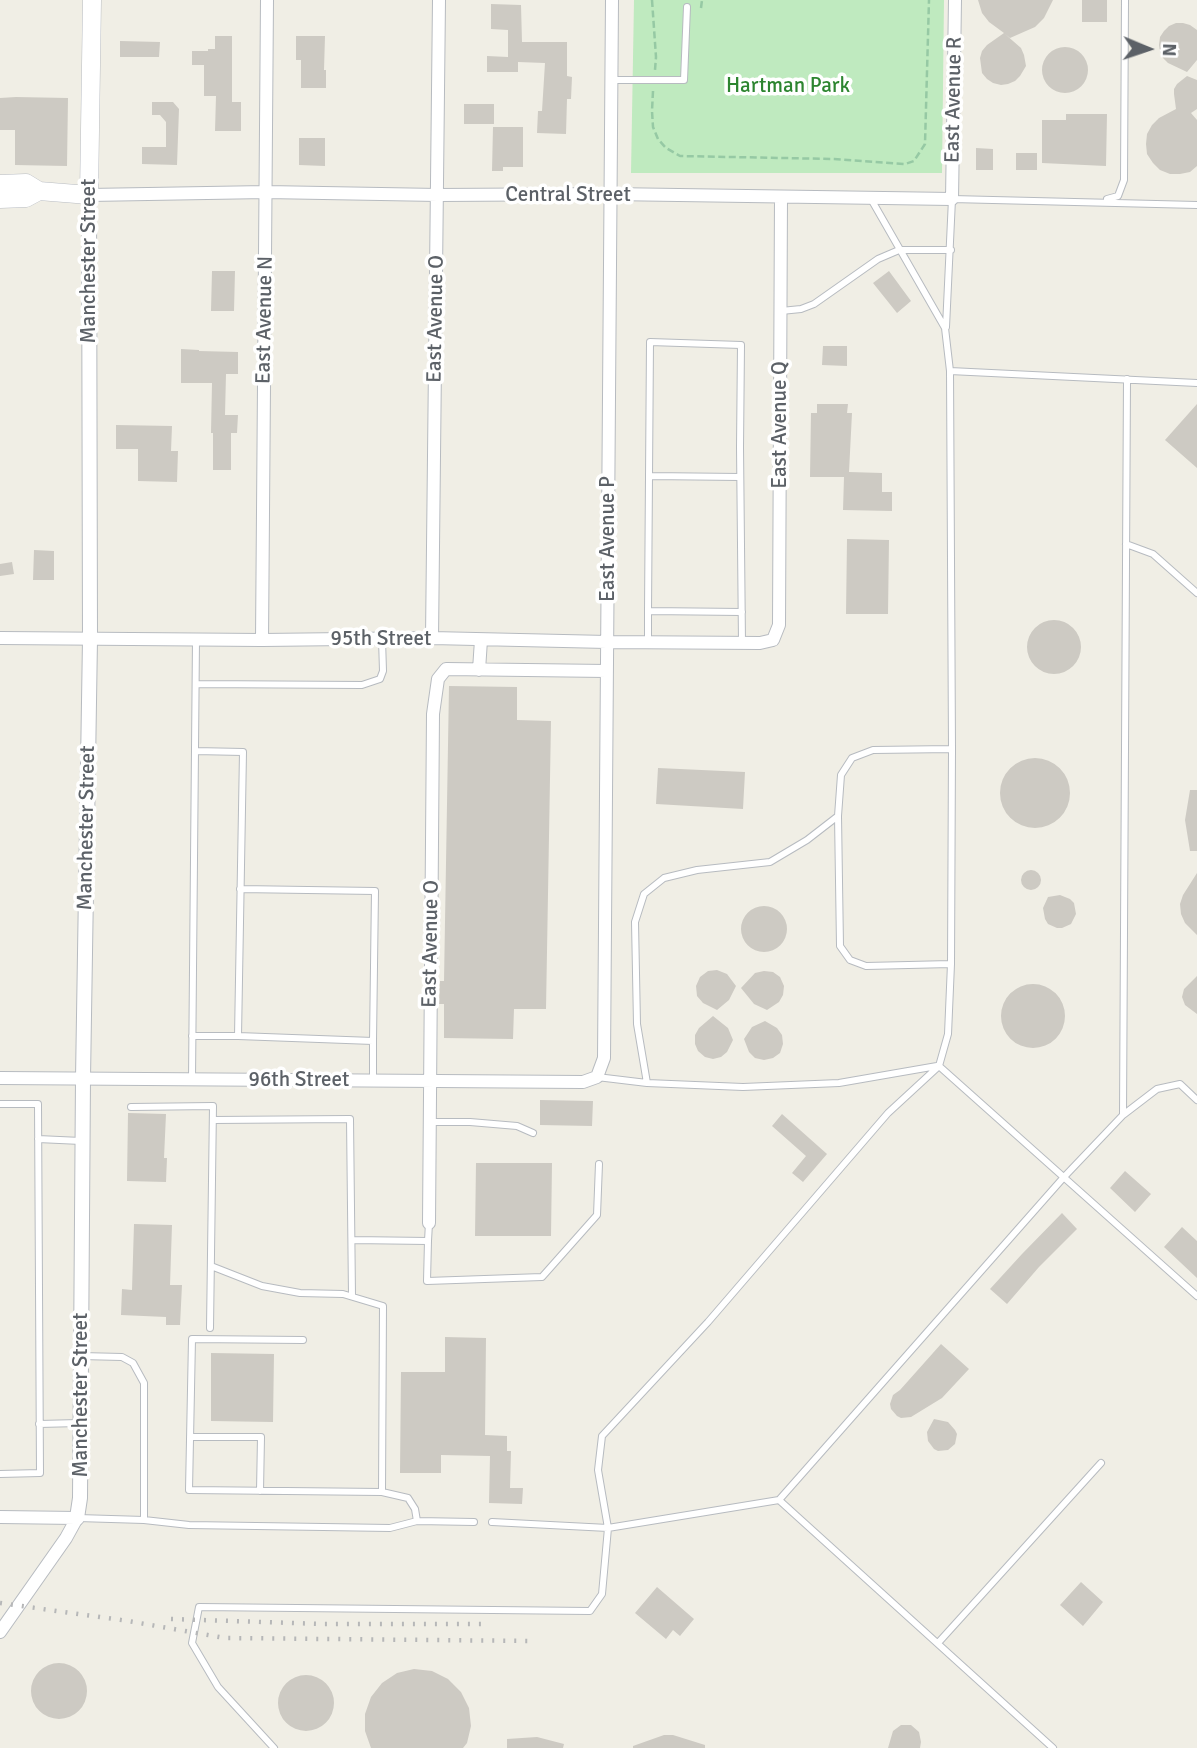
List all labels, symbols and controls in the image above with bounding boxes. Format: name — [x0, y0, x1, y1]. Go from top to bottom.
north arrow — [1113, 14, 1183, 84]
street label: East Avenue R — [940, 37, 968, 163]
text: N — [1157, 43, 1181, 57]
park label: Hartman Park — [726, 73, 850, 99]
street label: Manchester Street — [76, 179, 102, 343]
street label: Central Street — [505, 182, 631, 208]
street label: East Avenue O — [422, 255, 450, 383]
street label: East Avenue N — [251, 256, 279, 384]
street label: East Avenue Q — [767, 361, 793, 489]
street label: East Avenue P — [595, 476, 621, 602]
street label: 95th Street — [331, 626, 431, 652]
street label: Manchester Street — [73, 745, 101, 911]
street label: East Avenue O — [417, 880, 445, 1008]
street label: 96th Street — [249, 1067, 349, 1093]
street label: Manchester Street — [68, 1313, 94, 1477]

